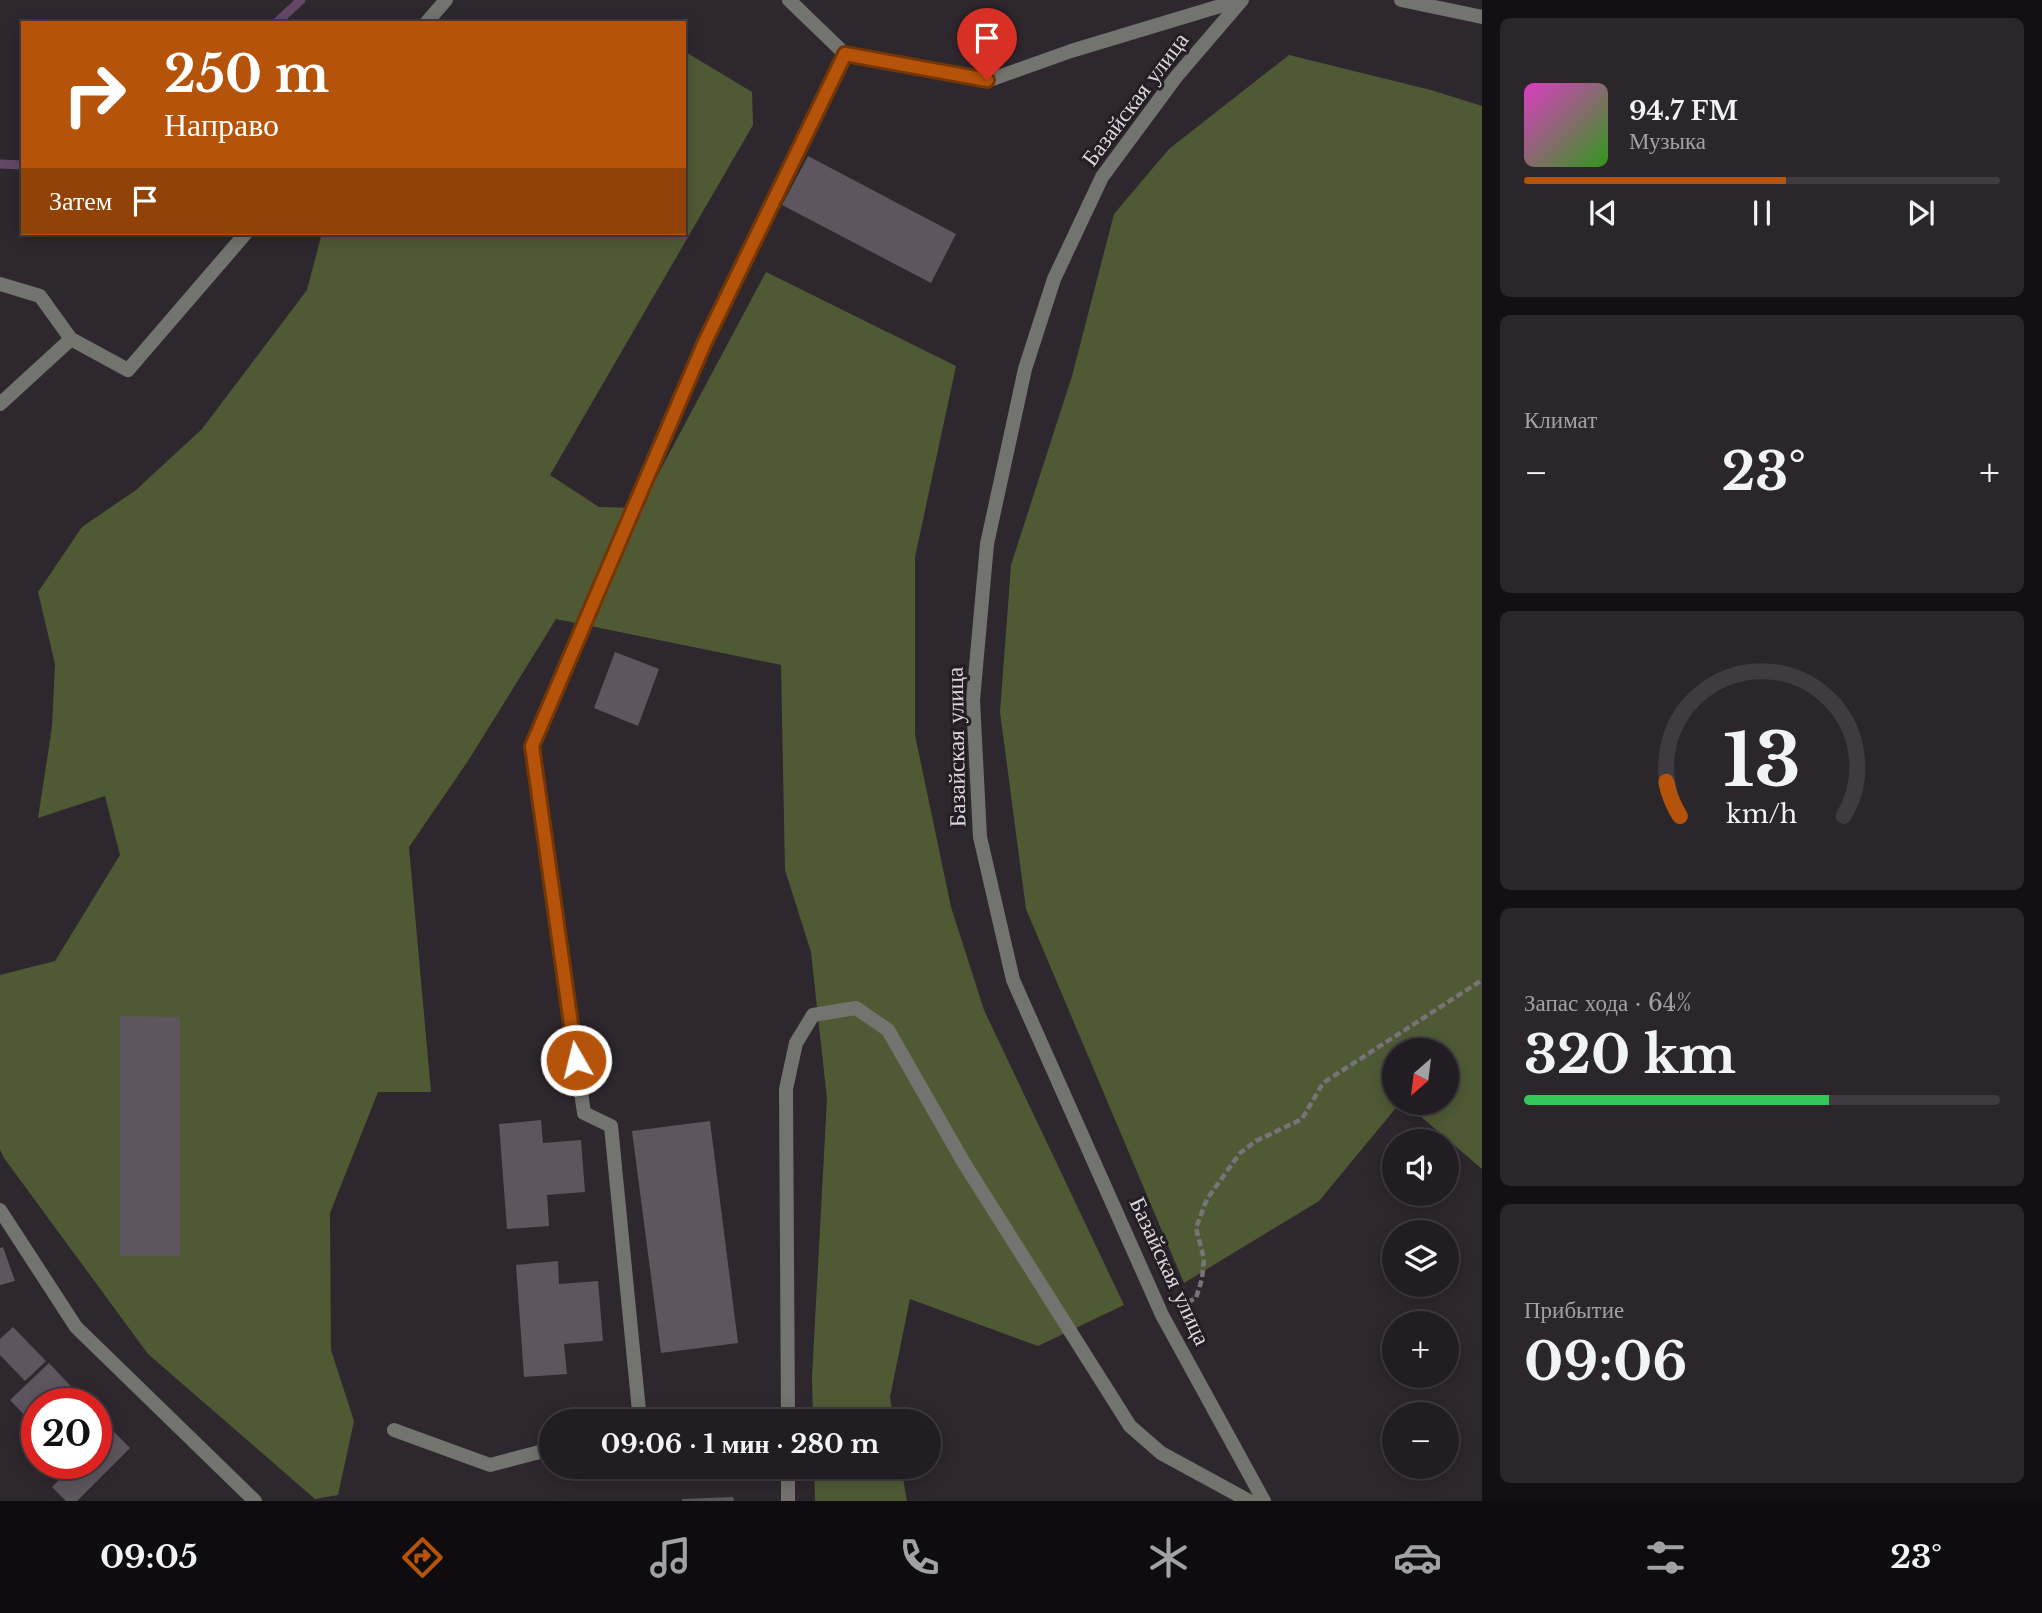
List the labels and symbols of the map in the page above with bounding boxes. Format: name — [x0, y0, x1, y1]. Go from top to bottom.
pin — [957, 8, 1017, 80]
street label: Базайская улица — [1076, 27, 1194, 171]
street label: Базайская улица — [941, 667, 971, 827]
position arrow — [539, 1023, 613, 1097]
north arrow — [1382, 1038, 1460, 1115]
street label: Базайская улица — [1123, 1192, 1217, 1350]
speed limit sign: 20 — [21, 1388, 112, 1479]

